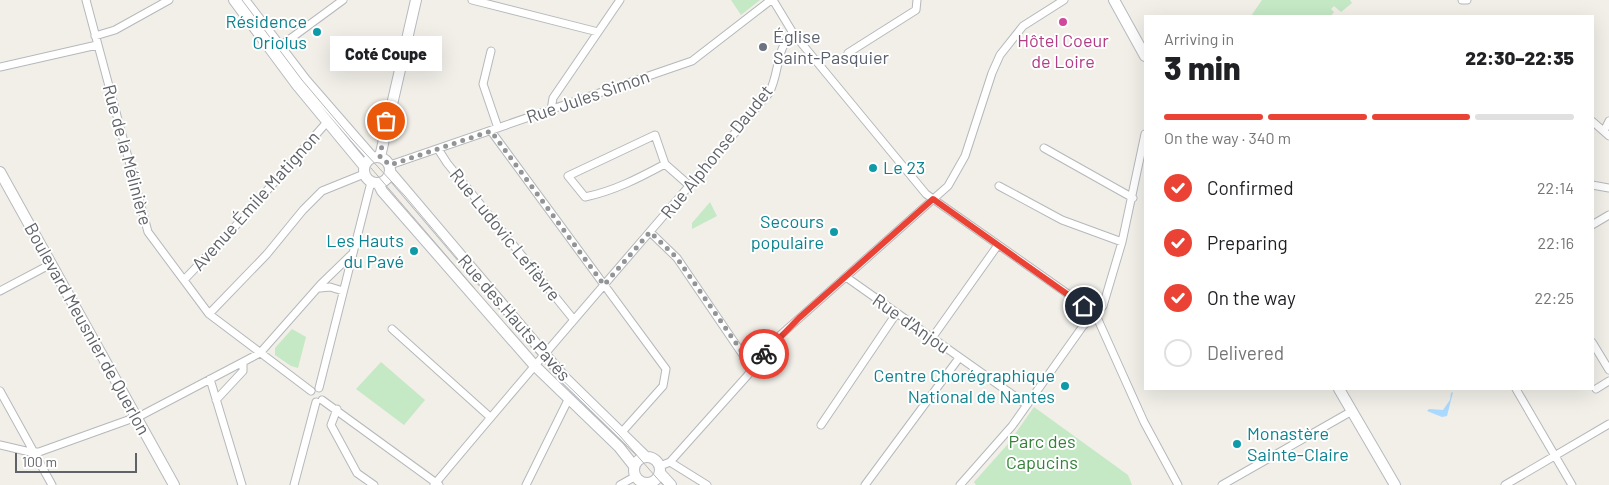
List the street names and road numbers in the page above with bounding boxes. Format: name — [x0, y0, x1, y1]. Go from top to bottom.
street label: Rue Jules Simon — [523, 65, 652, 127]
street label: Rue Alphonse Daudet — [656, 80, 777, 223]
street label: Rue de la Mélinière — [99, 82, 157, 228]
street label: Avenue Émile Matignon — [187, 126, 324, 275]
street label: Rue Ludovic Lefièvre — [446, 164, 566, 305]
street label: Boulevard Meusnier de Querlon — [20, 219, 156, 439]
street label: Rue des Hauts Pavés — [454, 249, 576, 385]
street label: Rue d'Anjou — [869, 289, 955, 358]

